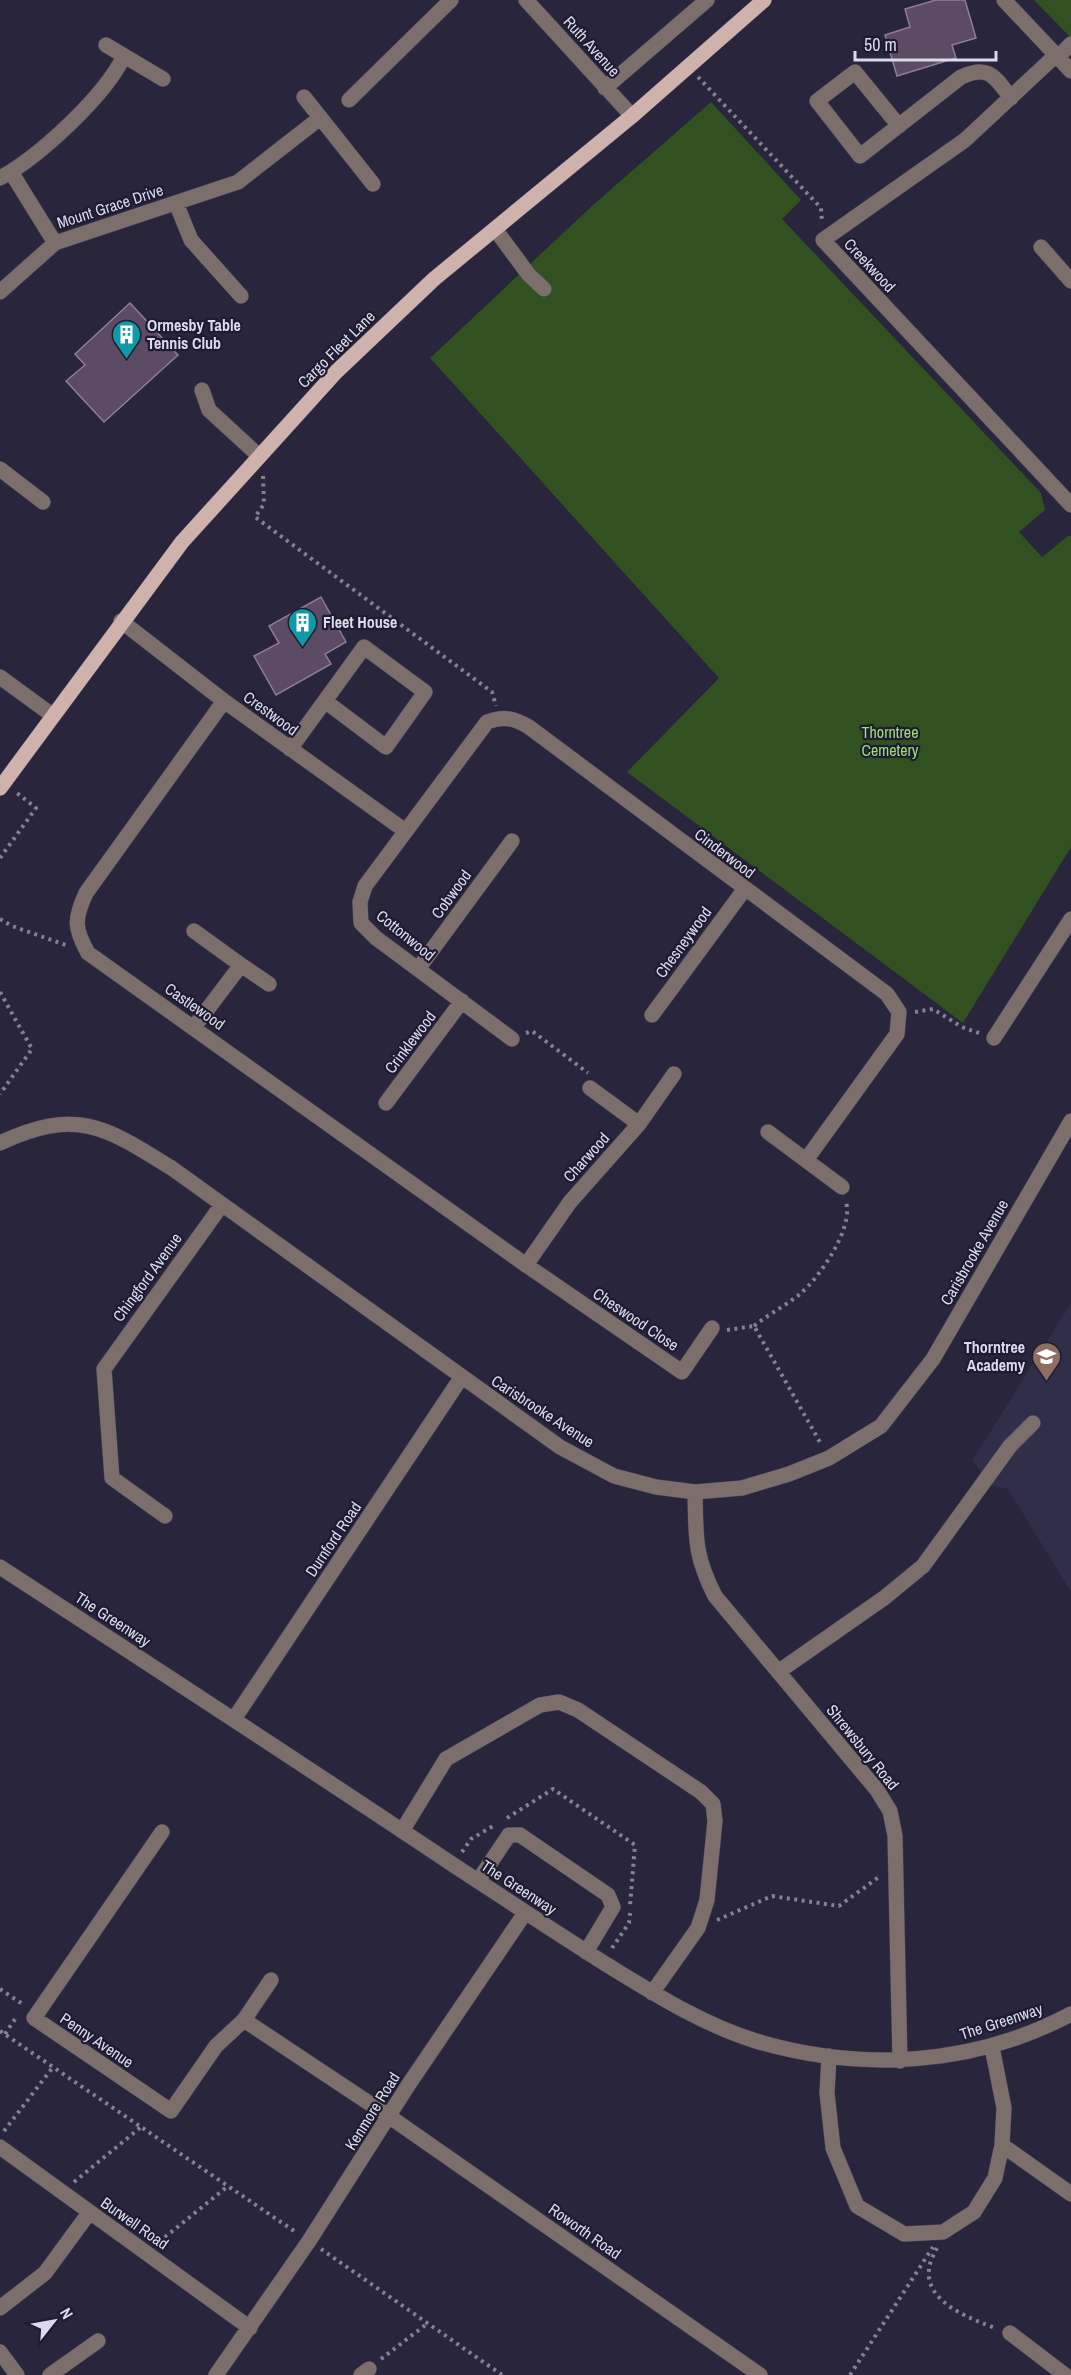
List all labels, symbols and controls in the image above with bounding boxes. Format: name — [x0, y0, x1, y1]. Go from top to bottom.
street label: Ruth Avenue — [559, 11, 625, 81]
scale bar — [855, 24, 996, 62]
text: 50 m — [864, 32, 897, 57]
street label: Mount Grace Drive — [54, 178, 166, 234]
street label: Creekwood — [839, 233, 901, 297]
street label: Cargo Fleet Lane — [292, 305, 380, 393]
place label: Ormesby Table Tennis Club — [147, 314, 241, 354]
building icon: Ormesby Table Tennis Club — [110, 318, 142, 360]
building icon: Fleet House — [286, 606, 318, 648]
place label: Fleet House — [323, 611, 397, 633]
street label: Crestwood — [239, 686, 303, 740]
park label: Thorntree Cemetery — [862, 721, 919, 761]
street label: Cinderwood — [690, 823, 760, 883]
street label: Cobwood — [426, 865, 476, 923]
street label: Chesneywood — [650, 902, 716, 982]
street label: Cottonwood — [372, 904, 440, 966]
street label: Castlewood — [161, 977, 229, 1035]
street label: Crinklewood — [379, 1006, 441, 1078]
street label: Charwood — [558, 1127, 614, 1187]
street label: Carisbrooke Avenue — [935, 1195, 1013, 1309]
street label: Chingford Avenue — [107, 1228, 187, 1326]
street label: Cheswood Close — [589, 1282, 683, 1356]
place label: Thorntree Academy — [964, 1336, 1026, 1376]
school or university icon: Thorntree Academy — [1030, 1340, 1062, 1382]
street label: Carisbrooke Avenue — [487, 1369, 599, 1453]
street label: Durnford Road — [300, 1497, 366, 1581]
street label: The Greenway — [71, 1586, 155, 1652]
street label: Shrewsbury Road — [822, 1700, 904, 1794]
street label: The Greenway — [477, 1854, 561, 1920]
street label: The Greenway — [957, 1997, 1046, 2045]
street label: Penny Avenue — [56, 2007, 138, 2073]
street label: Kenmore Road — [339, 2068, 405, 2154]
street label: Burwell Road — [97, 2192, 173, 2254]
street label: Roworth Road — [544, 2198, 626, 2264]
north arrow — [24, 2291, 84, 2351]
text: N — [55, 2304, 79, 2323]

